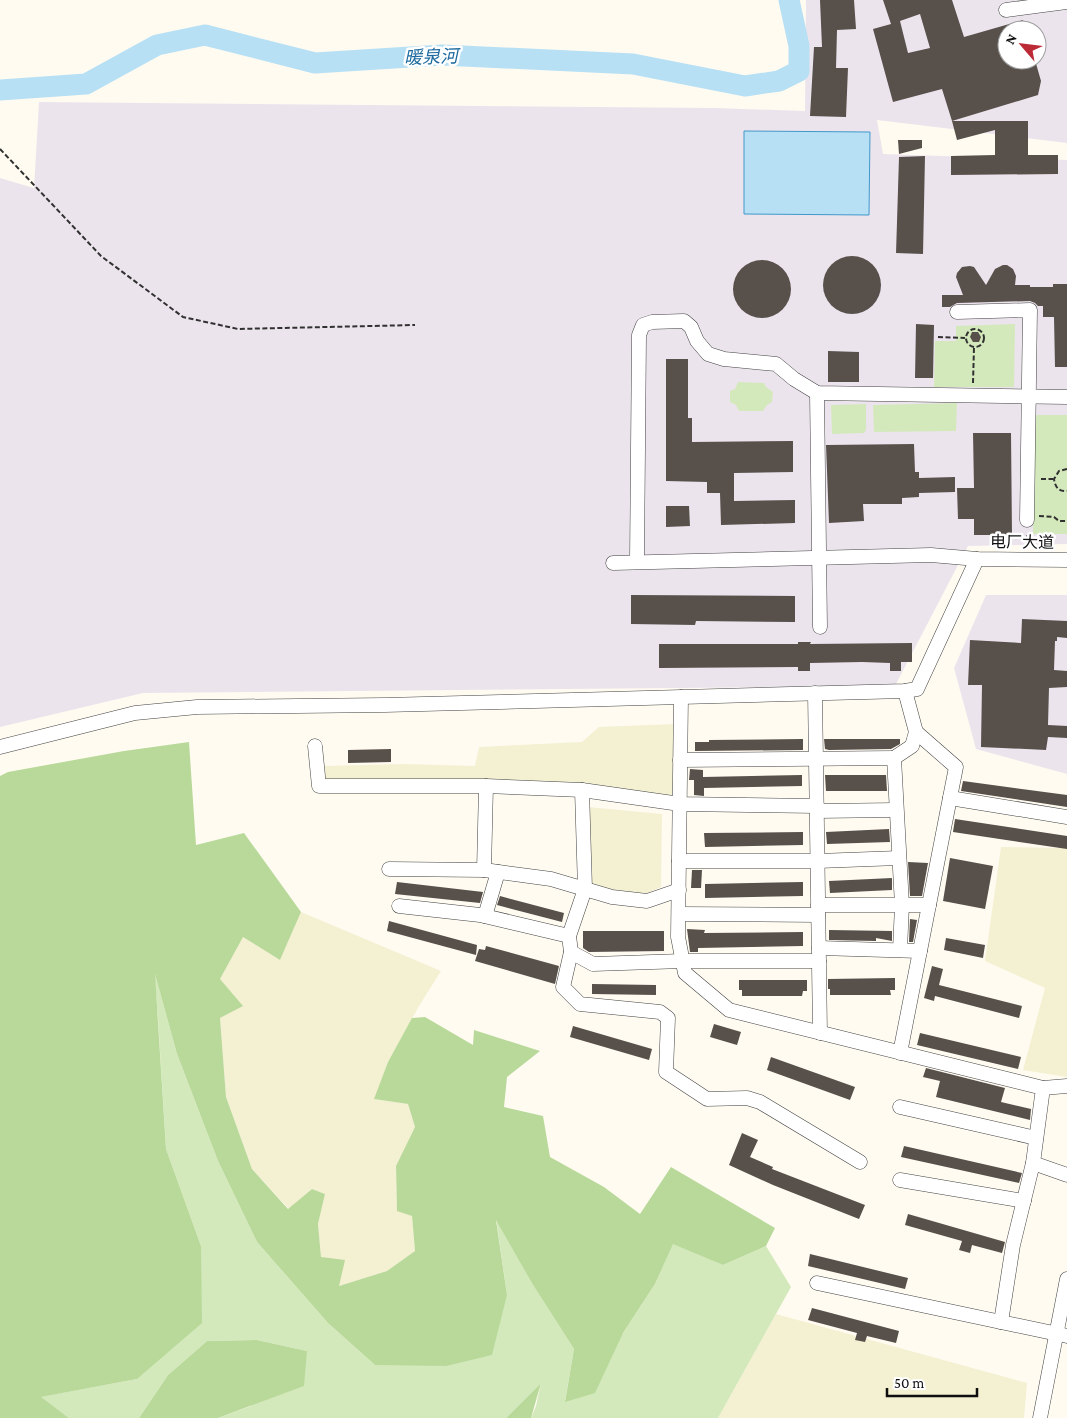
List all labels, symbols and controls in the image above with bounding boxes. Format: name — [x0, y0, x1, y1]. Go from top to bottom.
north arrow — [997, 20, 1047, 70]
text: N — [1001, 31, 1020, 47]
water label: 暖泉河 — [404, 46, 461, 68]
street label: 电厂大道 — [990, 533, 1054, 551]
scale bar — [887, 1366, 977, 1398]
text: 50 m — [894, 1375, 924, 1391]

